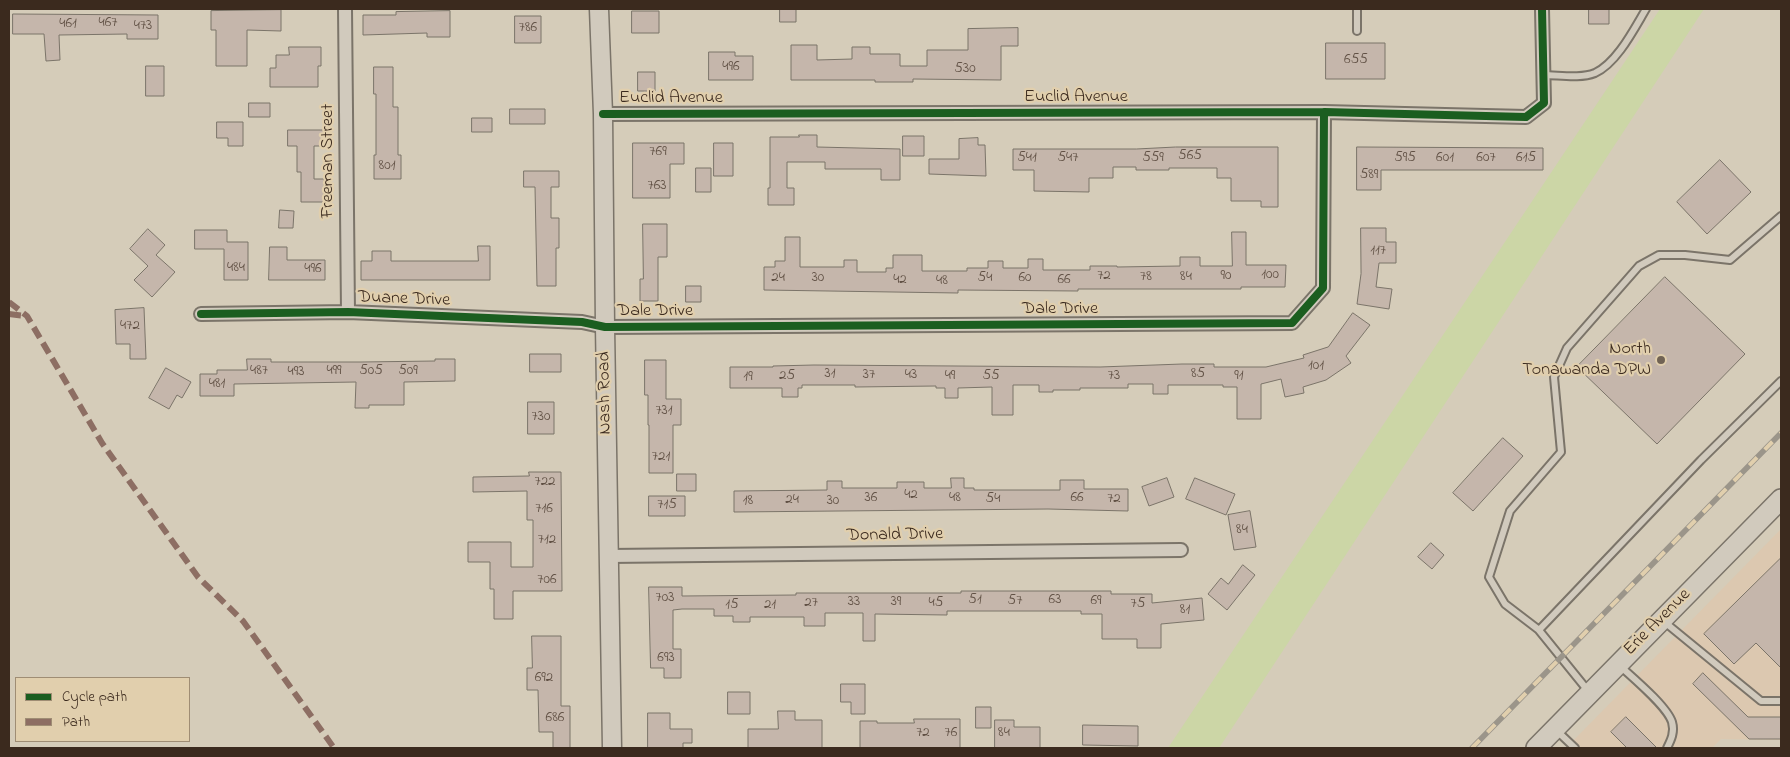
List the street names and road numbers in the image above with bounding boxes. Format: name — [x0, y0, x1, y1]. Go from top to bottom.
street label: Euclid Avenue — [1024, 87, 1128, 109]
street label: Euclid Avenue — [619, 88, 723, 110]
street label: Freeman Street — [318, 104, 340, 218]
street label: Duane Drive — [358, 288, 450, 312]
street label: Dale Drive — [1022, 299, 1098, 321]
street label: Dale Drive — [617, 301, 693, 323]
street label: Nash Road — [594, 351, 618, 435]
street label: Donald Drive — [847, 524, 943, 548]
street label: Erie Avenue — [1620, 585, 1696, 661]

